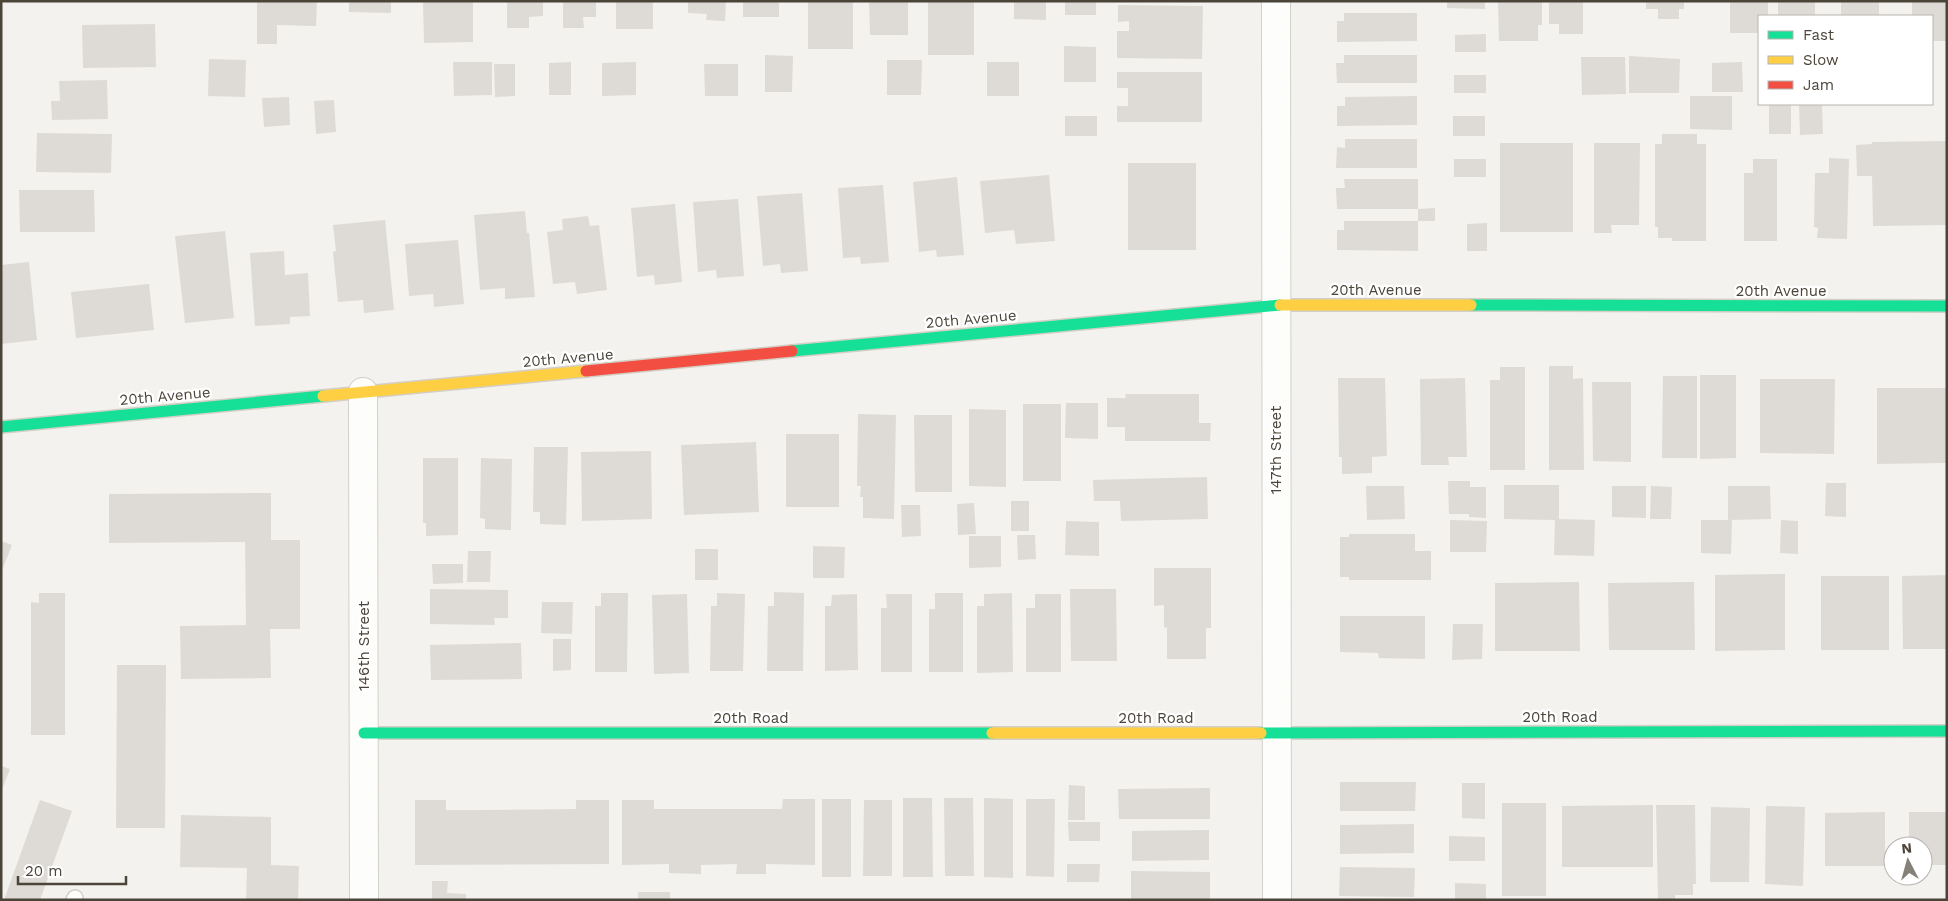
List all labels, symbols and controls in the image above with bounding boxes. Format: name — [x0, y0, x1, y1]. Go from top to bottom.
legend — [1758, 15, 1933, 105]
text: Fast — [1803, 26, 1835, 44]
text: Slow — [1803, 51, 1839, 69]
text: Jam — [1803, 76, 1834, 94]
street label: 20th Avenue — [1330, 281, 1422, 299]
street label: 20th Avenue — [1735, 282, 1827, 300]
street label: 20th Avenue — [925, 306, 1017, 332]
street label: 20th Avenue — [522, 345, 614, 371]
street label: 20th Avenue — [119, 383, 211, 409]
street label: 147th Street — [1267, 405, 1285, 494]
street label: 146th Street — [355, 600, 373, 691]
street label: 20th Road — [1522, 708, 1598, 726]
street label: 20th Road — [713, 709, 789, 727]
street label: 20th Road — [1118, 709, 1194, 727]
north arrow — [1883, 836, 1933, 886]
text: N — [1901, 840, 1913, 857]
scale bar — [18, 854, 125, 886]
text: 20 m — [25, 862, 63, 880]

